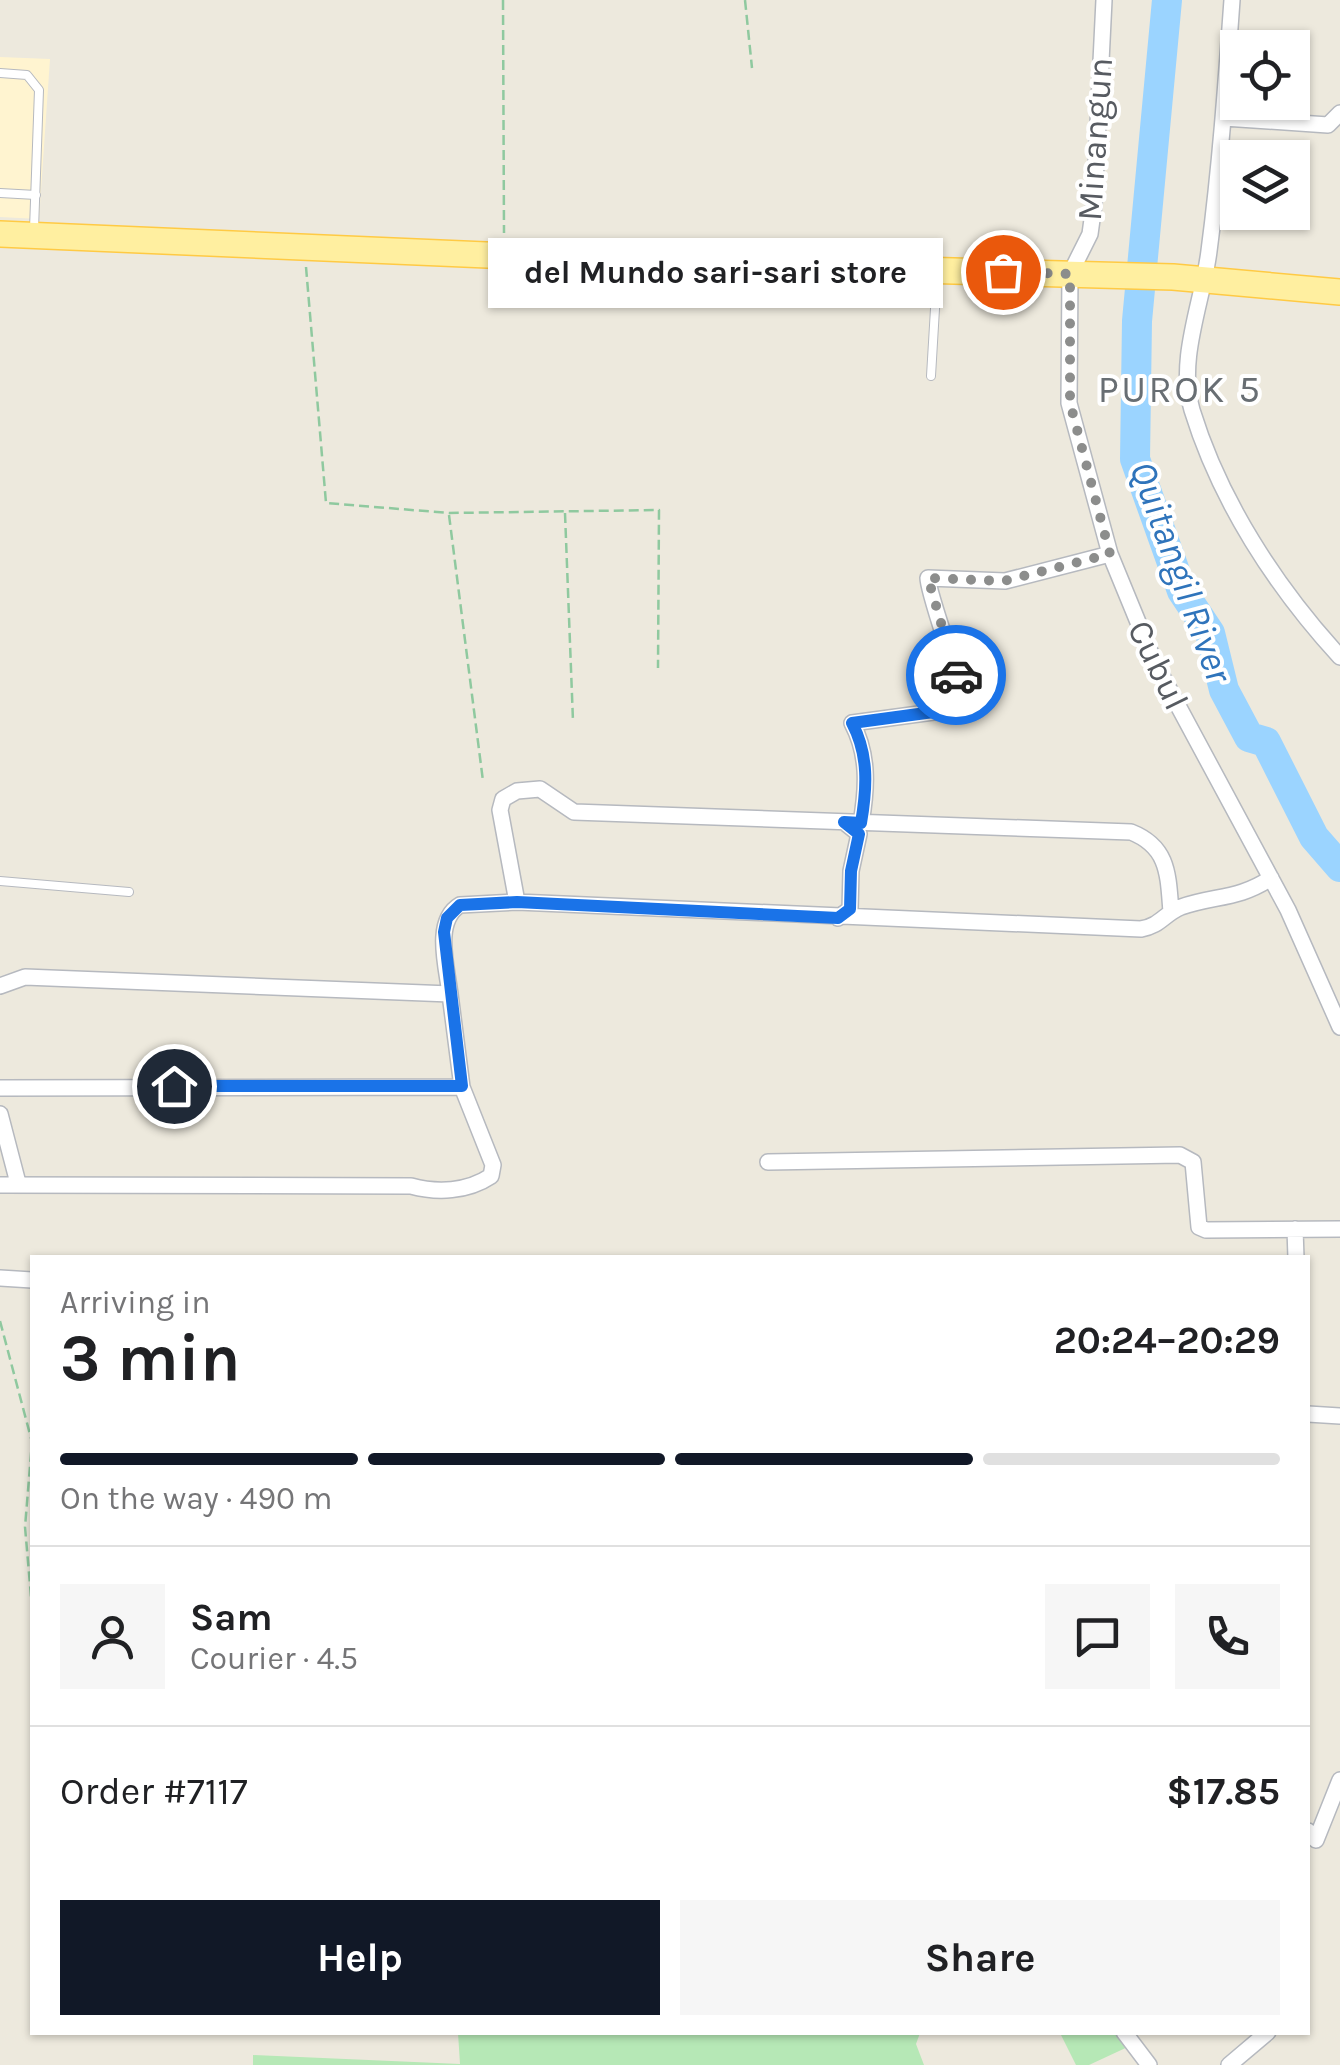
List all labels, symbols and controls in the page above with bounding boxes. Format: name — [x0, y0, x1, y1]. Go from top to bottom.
map controls — [1220, 30, 1310, 230]
button: locate — [1220, 30, 1310, 120]
street label: Minangun — [1069, 56, 1121, 222]
button: layers — [1220, 140, 1310, 230]
pin — [961, 230, 1046, 315]
callout: del Mundo sari-sari store — [488, 237, 943, 307]
icon: bag — [976, 245, 1031, 300]
text: del Mundo sari-sari store — [524, 254, 907, 291]
district label: PUROK 5 — [1098, 367, 1262, 412]
water label: Quitangil River — [1120, 455, 1243, 691]
street label: Cubul — [1119, 614, 1197, 716]
courier — [906, 625, 1006, 725]
icon: car — [929, 648, 984, 703]
pin — [132, 1044, 217, 1129]
icon: home — [147, 1059, 202, 1114]
text: Arriving in — [60, 1284, 211, 1321]
text: 20:24–20:29 — [1054, 1318, 1280, 1363]
text: 3 min — [60, 1320, 240, 1396]
text: On the way · 490 m — [60, 1480, 333, 1517]
button: person — [60, 1584, 165, 1689]
button: chat — [1045, 1584, 1150, 1689]
button: phone — [1175, 1584, 1280, 1689]
text: Sam — [190, 1595, 273, 1640]
text: Courier · 4.5 — [190, 1640, 358, 1677]
text: Order #7117 — [60, 1769, 248, 1814]
text: $17.85 — [1167, 1769, 1280, 1814]
button: Help — [60, 1900, 660, 2015]
button: Share — [680, 1900, 1280, 2015]

